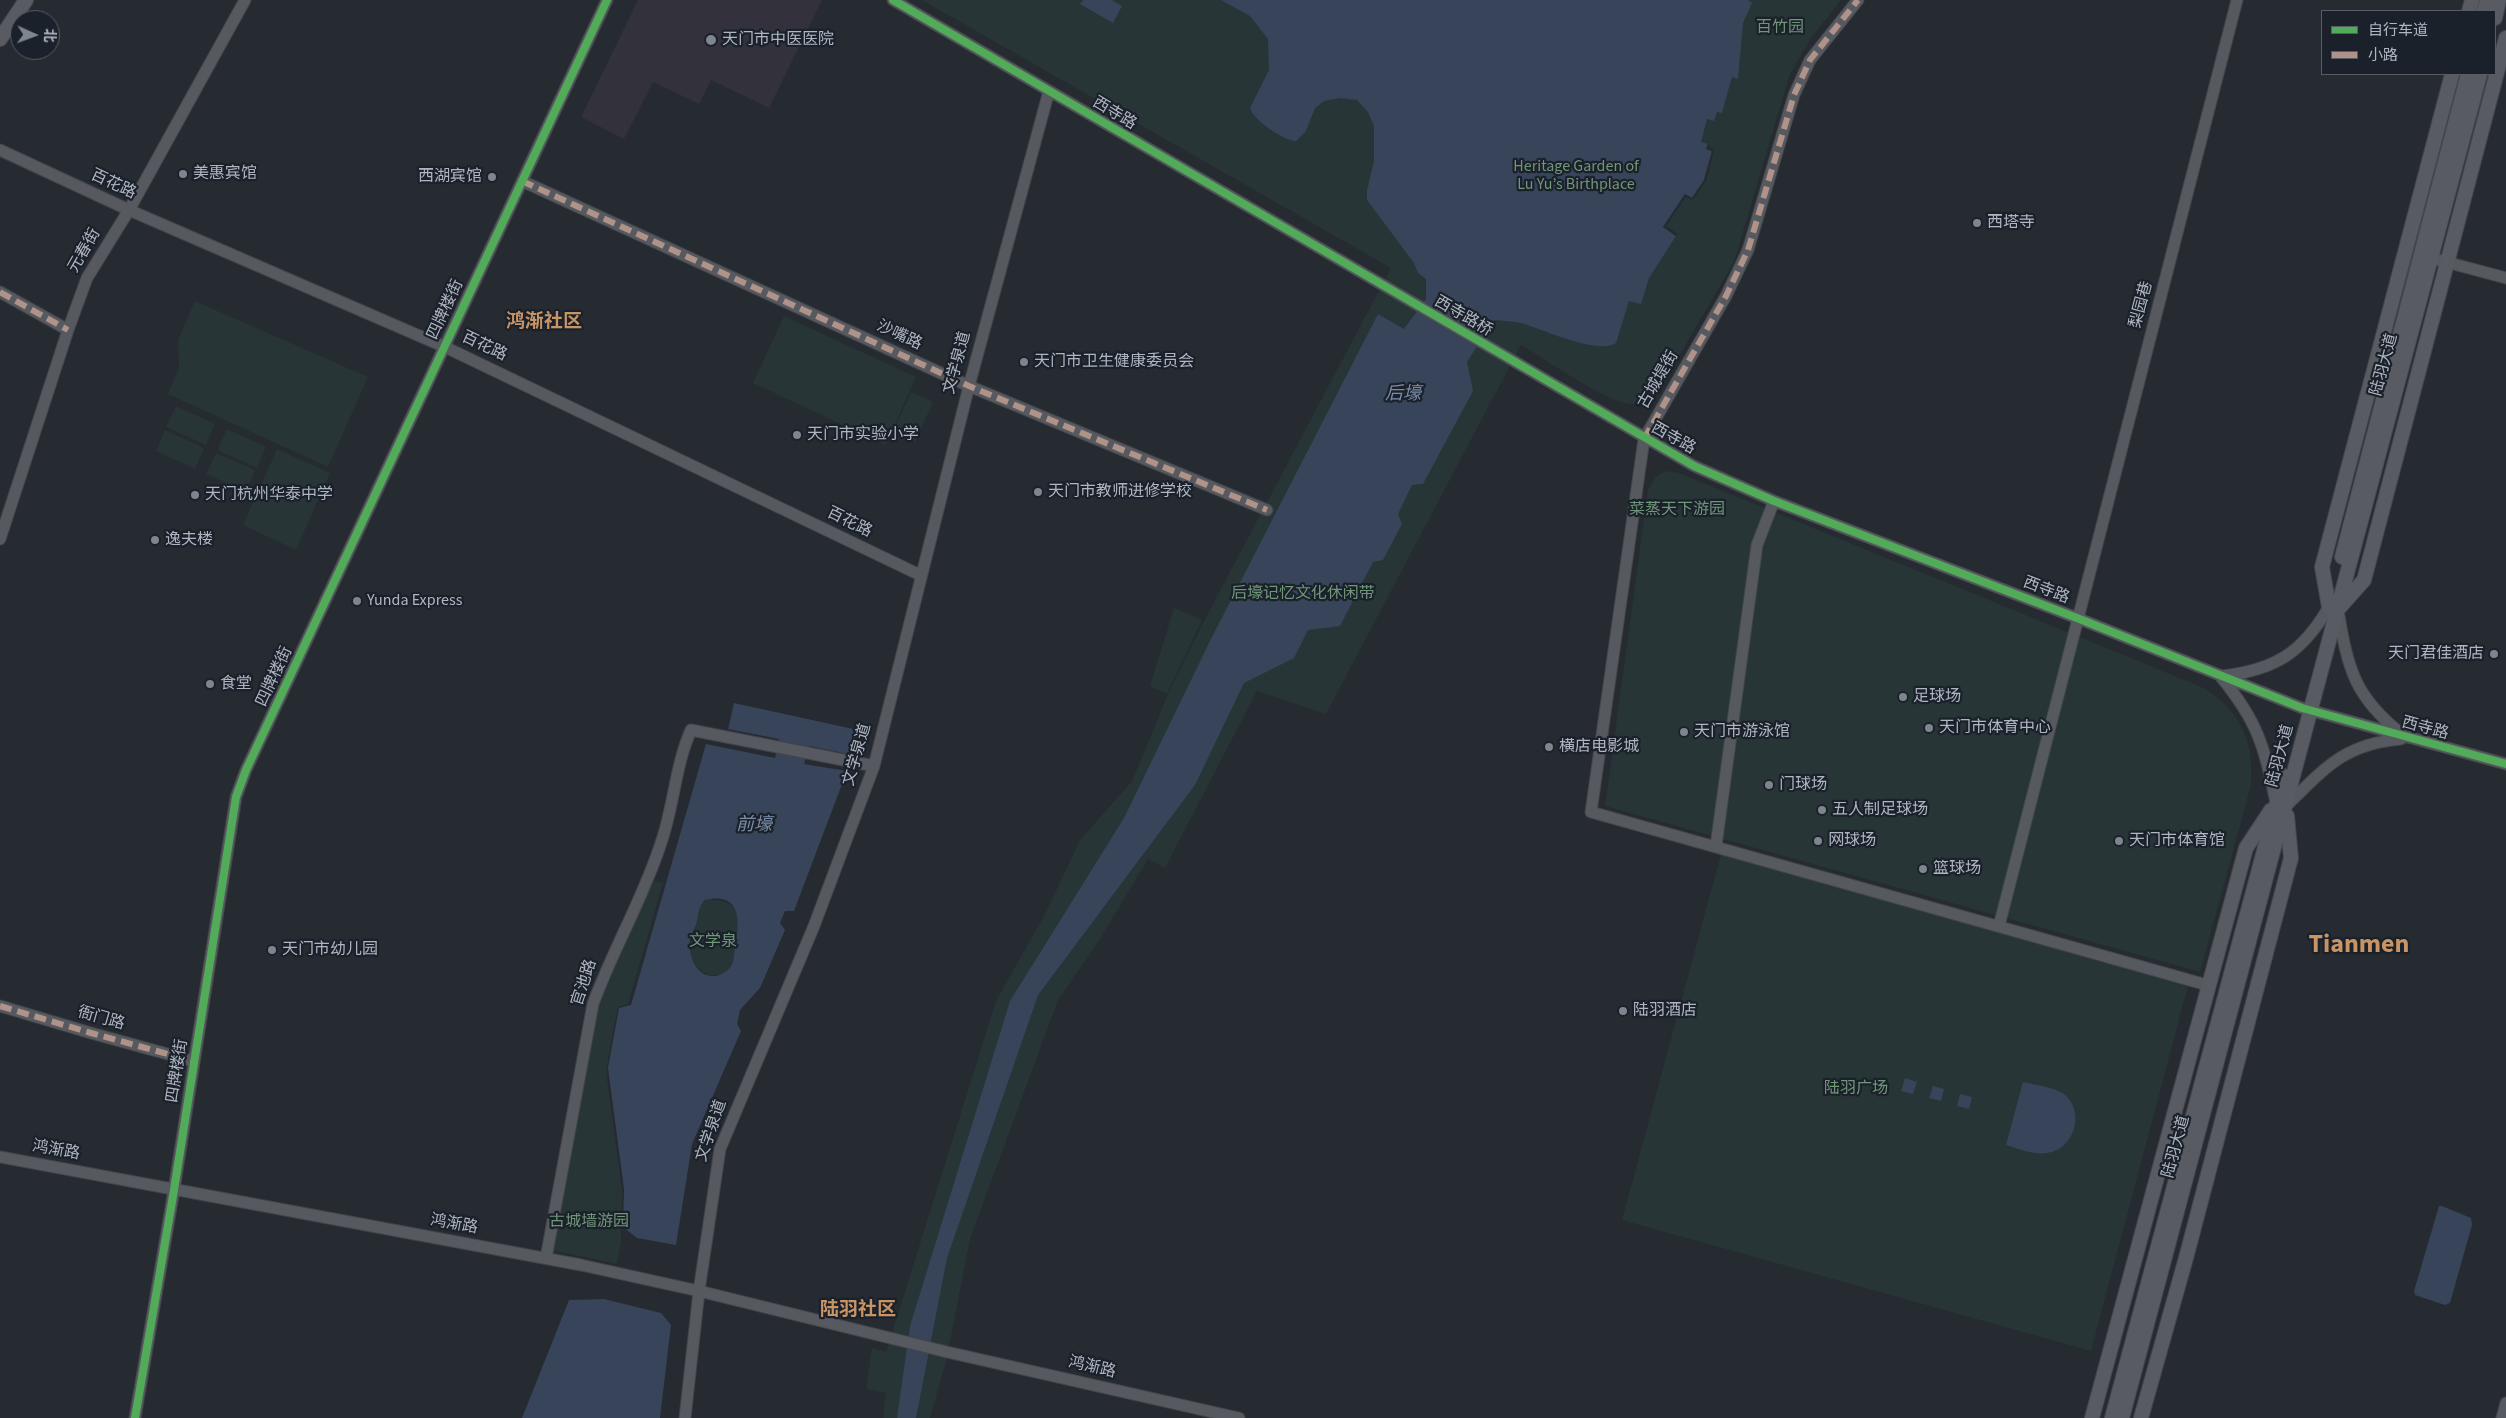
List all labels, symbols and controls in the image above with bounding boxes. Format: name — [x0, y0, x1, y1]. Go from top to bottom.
north arrow — [10, 10, 60, 60]
legend — [2321, 10, 2496, 75]
park label: 百竹园 — [1756, 18, 1804, 38]
text: 自行车道 — [2368, 20, 2428, 41]
text: 北 — [39, 28, 59, 43]
place label: 天门市中医医院 — [722, 30, 834, 50]
marker: 天门市中医医院 — [704, 33, 718, 47]
text: 小路 — [2368, 45, 2398, 66]
street label: 西寺路 — [1088, 93, 1140, 135]
park label: Heritage Garden of Lu Yu’s Birthplace — [1513, 157, 1639, 195]
place label: 美惠宾馆 — [193, 164, 257, 184]
street label: 百花路 — [87, 166, 139, 204]
place label: 西湖宾馆 — [418, 167, 482, 187]
marker: 美惠宾馆 — [177, 168, 189, 180]
marker: 西湖宾馆 — [486, 171, 498, 183]
place label: 西塔寺 — [1987, 213, 2035, 233]
marker: 西塔寺 — [1971, 217, 1983, 229]
street label: 元春街 — [65, 225, 105, 277]
street label: 四牌楼街 — [424, 277, 468, 343]
street label: 梨园巷 — [2127, 279, 2157, 331]
street label: 西寺路桥 — [1430, 293, 1496, 341]
district label: 鸿渐社区 — [506, 312, 582, 334]
street label: 沙嘴路 — [873, 317, 925, 355]
street label: 百花路 — [458, 328, 510, 366]
street label: 文学泉道 — [940, 330, 976, 396]
street label: 陆羽大道 — [2367, 332, 2403, 398]
street label: 古城堤街 — [1635, 347, 1683, 413]
place label: 天门市卫生健康委员会 — [1034, 352, 1194, 372]
marker: 天门市卫生健康委员会 — [1018, 356, 1030, 368]
water label: 后壕 — [1385, 384, 1421, 406]
street label: 西寺路 — [1647, 419, 1699, 459]
place label: 天门市实验小学 — [807, 425, 919, 445]
marker: 天门市实验小学 — [791, 429, 803, 441]
place label: 天门市教师进修学校 — [1048, 482, 1192, 502]
place label: 天门杭州华泰中学 — [205, 485, 333, 505]
marker: 天门市教师进修学校 — [1032, 486, 1044, 498]
marker: 天门杭州华泰中学 — [189, 489, 201, 501]
park label: 菜蒸天下游园 — [1629, 500, 1725, 520]
street label: 百花路 — [823, 504, 875, 542]
place label: 逸夫楼 — [165, 530, 213, 550]
marker: 逸夫楼 — [149, 534, 161, 546]
street label: 西寺路 — [2020, 573, 2072, 609]
park label: 后壕记忆文化休闲带 — [1231, 584, 1375, 604]
place label: Yunda Express — [367, 591, 462, 611]
marker: Yunda Express — [351, 595, 363, 607]
street label: 四牌楼街 — [253, 644, 297, 710]
place label: 天门君佳酒店 — [2388, 644, 2484, 664]
marker: 天门君佳酒店 — [2488, 648, 2500, 660]
place label: 食堂 — [220, 674, 252, 694]
marker: 食堂 — [204, 678, 216, 690]
place label: 足球场 — [1913, 687, 1961, 707]
marker: 足球场 — [1897, 691, 1909, 703]
street label: 西寺路 — [2399, 714, 2451, 744]
place label: 天门市体育中心 — [1939, 718, 2051, 738]
street label: 文学泉道 — [840, 722, 876, 788]
place label: 天门市游泳馆 — [1694, 722, 1790, 742]
marker: 天门市体育中心 — [1923, 722, 1935, 734]
street label: 陆羽大道 — [2263, 723, 2299, 789]
marker: 天门市游泳馆 — [1678, 726, 1690, 738]
place label: 横店电影城 — [1559, 737, 1639, 757]
marker: 横店电影城 — [1543, 741, 1555, 753]
place label: 门球场 — [1779, 775, 1827, 795]
marker: 门球场 — [1763, 779, 1775, 791]
place label: 五人制足球场 — [1832, 800, 1928, 820]
marker: 五人制足球场 — [1816, 804, 1828, 816]
water label: 前壕 — [736, 815, 772, 837]
place label: 网球场 — [1828, 831, 1876, 851]
place label: 天门市体育馆 — [2129, 831, 2225, 851]
marker: 网球场 — [1812, 835, 1824, 847]
marker: 天门市体育馆 — [2113, 835, 2125, 847]
place label: 篮球场 — [1933, 859, 1981, 879]
marker: 篮球场 — [1917, 863, 1929, 875]
district label: Tianmen — [2309, 930, 2409, 962]
park label: 文学泉 — [689, 932, 737, 952]
place label: 天门市幼儿园 — [282, 940, 378, 960]
marker: 天门市幼儿园 — [266, 944, 278, 956]
street label: 官池路 — [568, 957, 602, 1009]
place label: 陆羽酒店 — [1633, 1001, 1697, 1021]
street label: 衙门路 — [75, 1003, 127, 1035]
marker: 陆羽酒店 — [1617, 1005, 1629, 1017]
street label: 四牌楼街 — [164, 1038, 192, 1104]
park label: 陆羽广场 — [1824, 1079, 1888, 1099]
street label: 文学泉道 — [693, 1098, 731, 1164]
street label: 陆羽大道 — [2159, 1114, 2195, 1180]
street label: 鸿渐路 — [31, 1137, 81, 1165]
street label: 鸿渐路 — [429, 1211, 479, 1239]
park label: 古城墙游园 — [549, 1212, 629, 1232]
district label: 陆羽社区 — [820, 1300, 896, 1322]
street label: 鸿渐路 — [1066, 1353, 1118, 1383]

